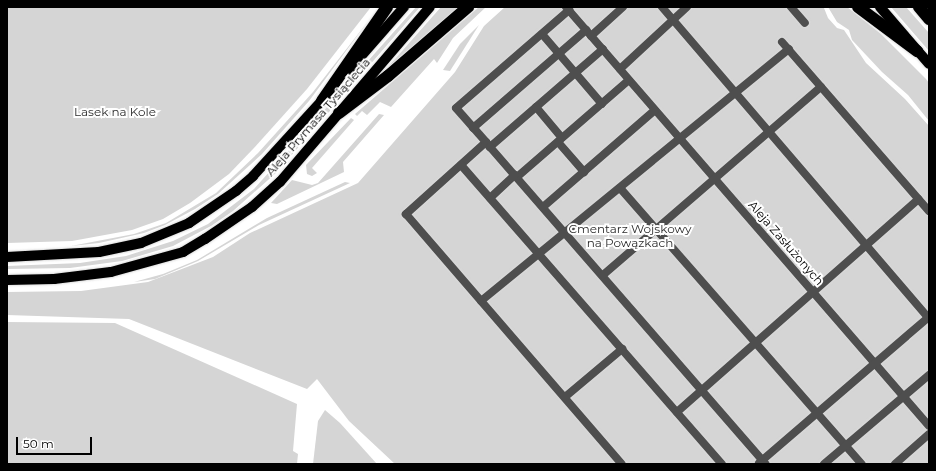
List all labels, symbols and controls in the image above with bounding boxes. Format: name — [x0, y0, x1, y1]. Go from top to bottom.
street label: Aleja Prymasa Tysiąclecia — [263, 55, 373, 179]
park label: Lasek na Kole — [74, 105, 156, 119]
street label: Aleja Zasłużonych — [745, 198, 827, 288]
park label: Cmentarz Wojskowy na Powązkach — [569, 222, 691, 250]
scale bar — [18, 429, 94, 455]
text: 50 m — [23, 436, 54, 451]

